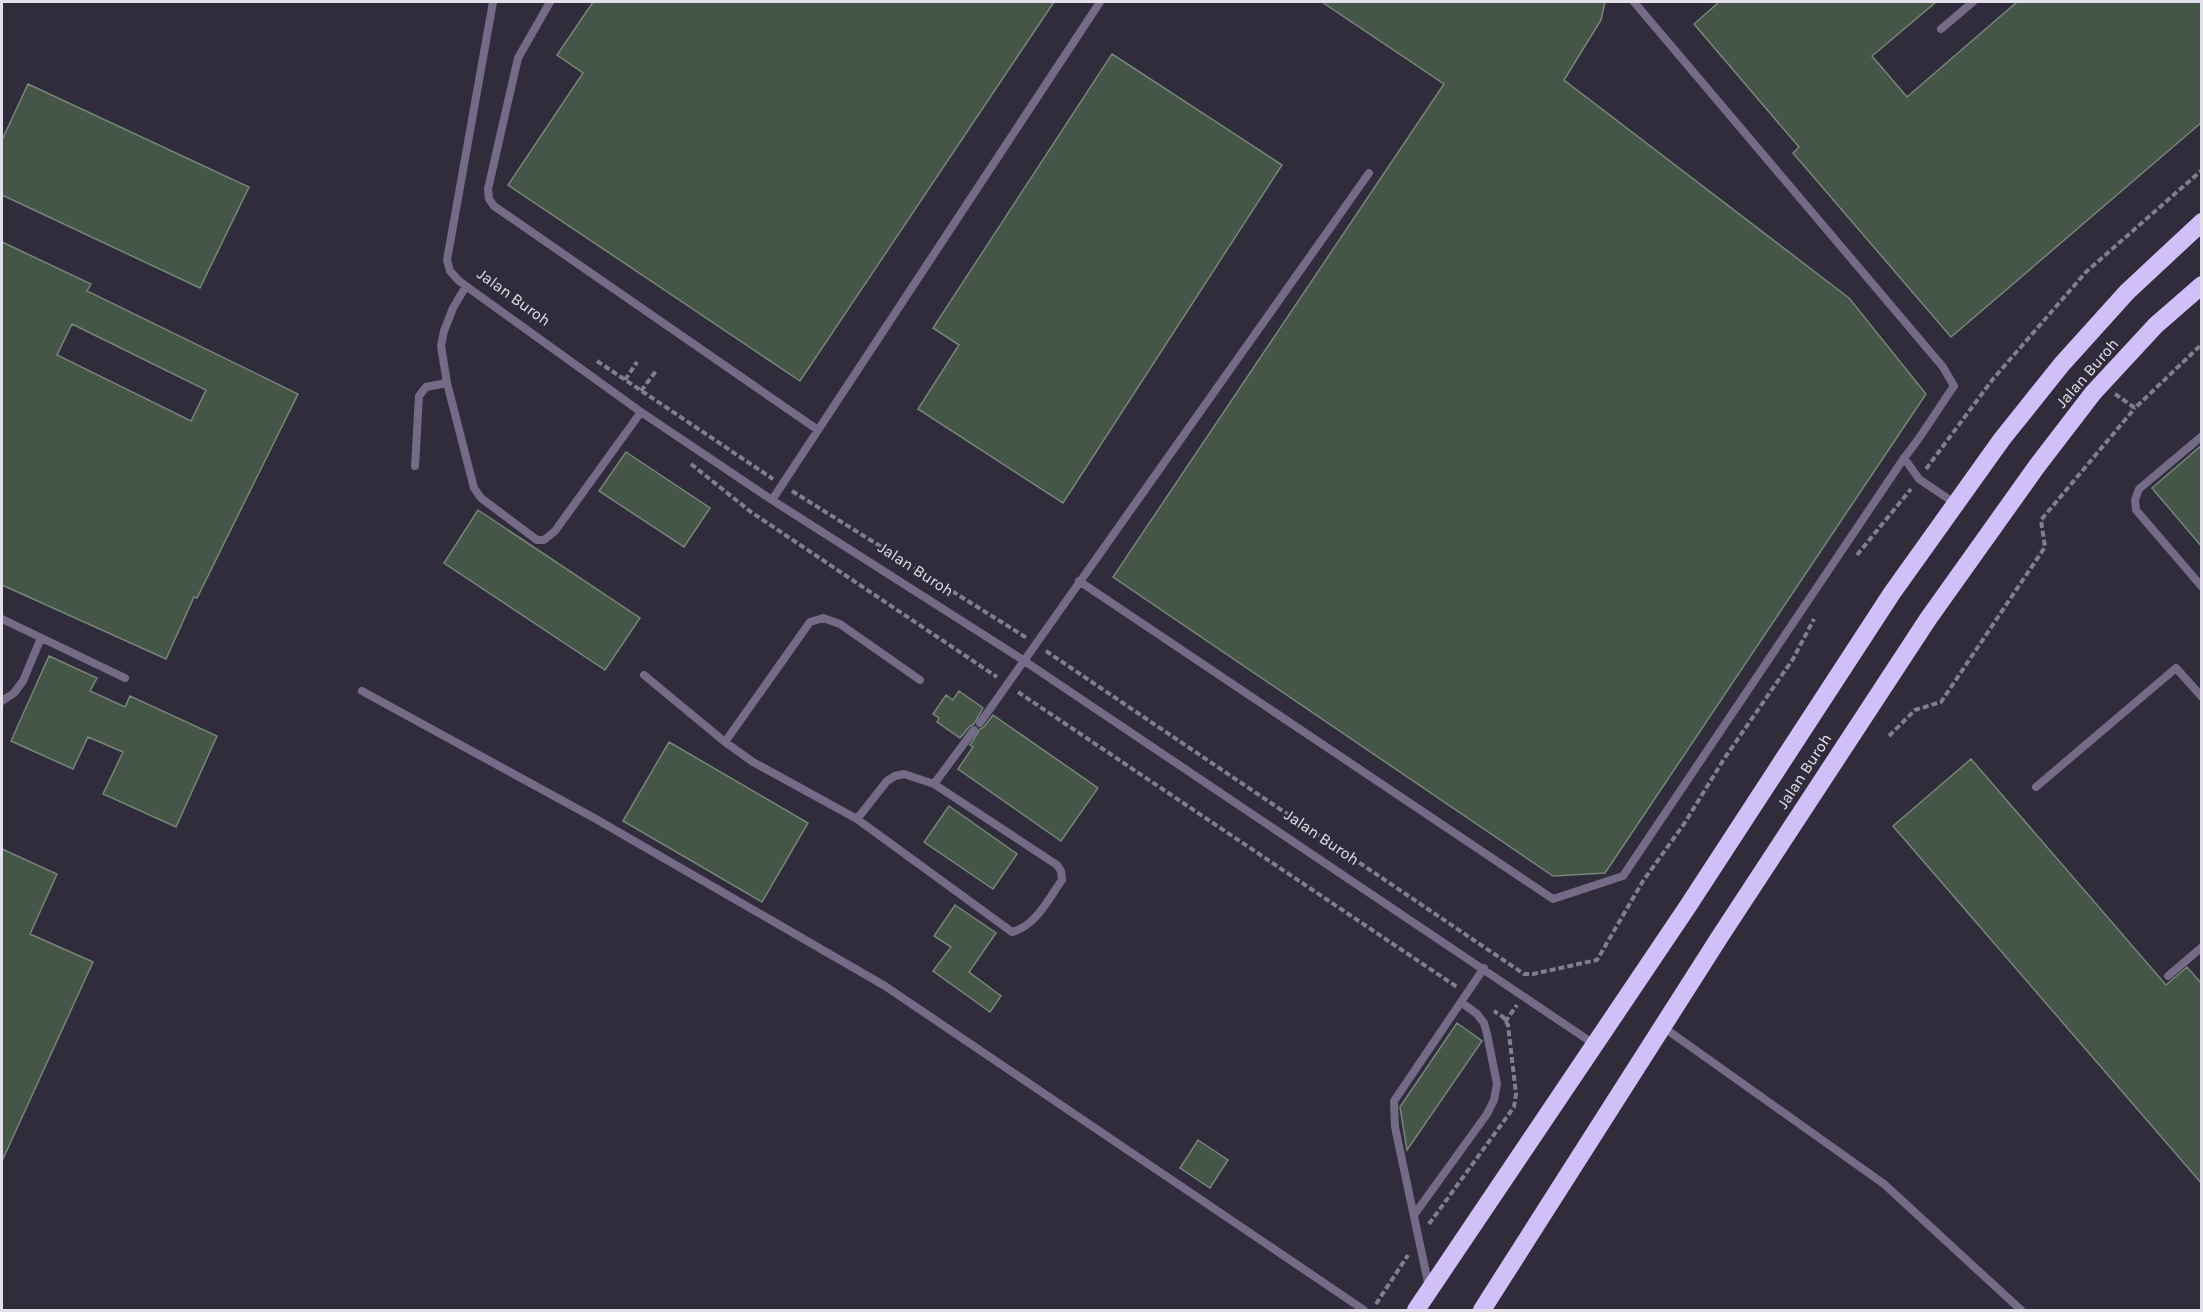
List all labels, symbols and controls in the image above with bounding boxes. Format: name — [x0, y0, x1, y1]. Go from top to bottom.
street label: Jalan Buroh — [474, 264, 554, 330]
street label: Jalan Buroh — [2052, 334, 2122, 412]
street label: Jalan Buroh — [875, 538, 957, 600]
street label: Jalan Buroh — [1773, 730, 1835, 812]
street label: Jalan Buroh — [1281, 805, 1363, 869]

